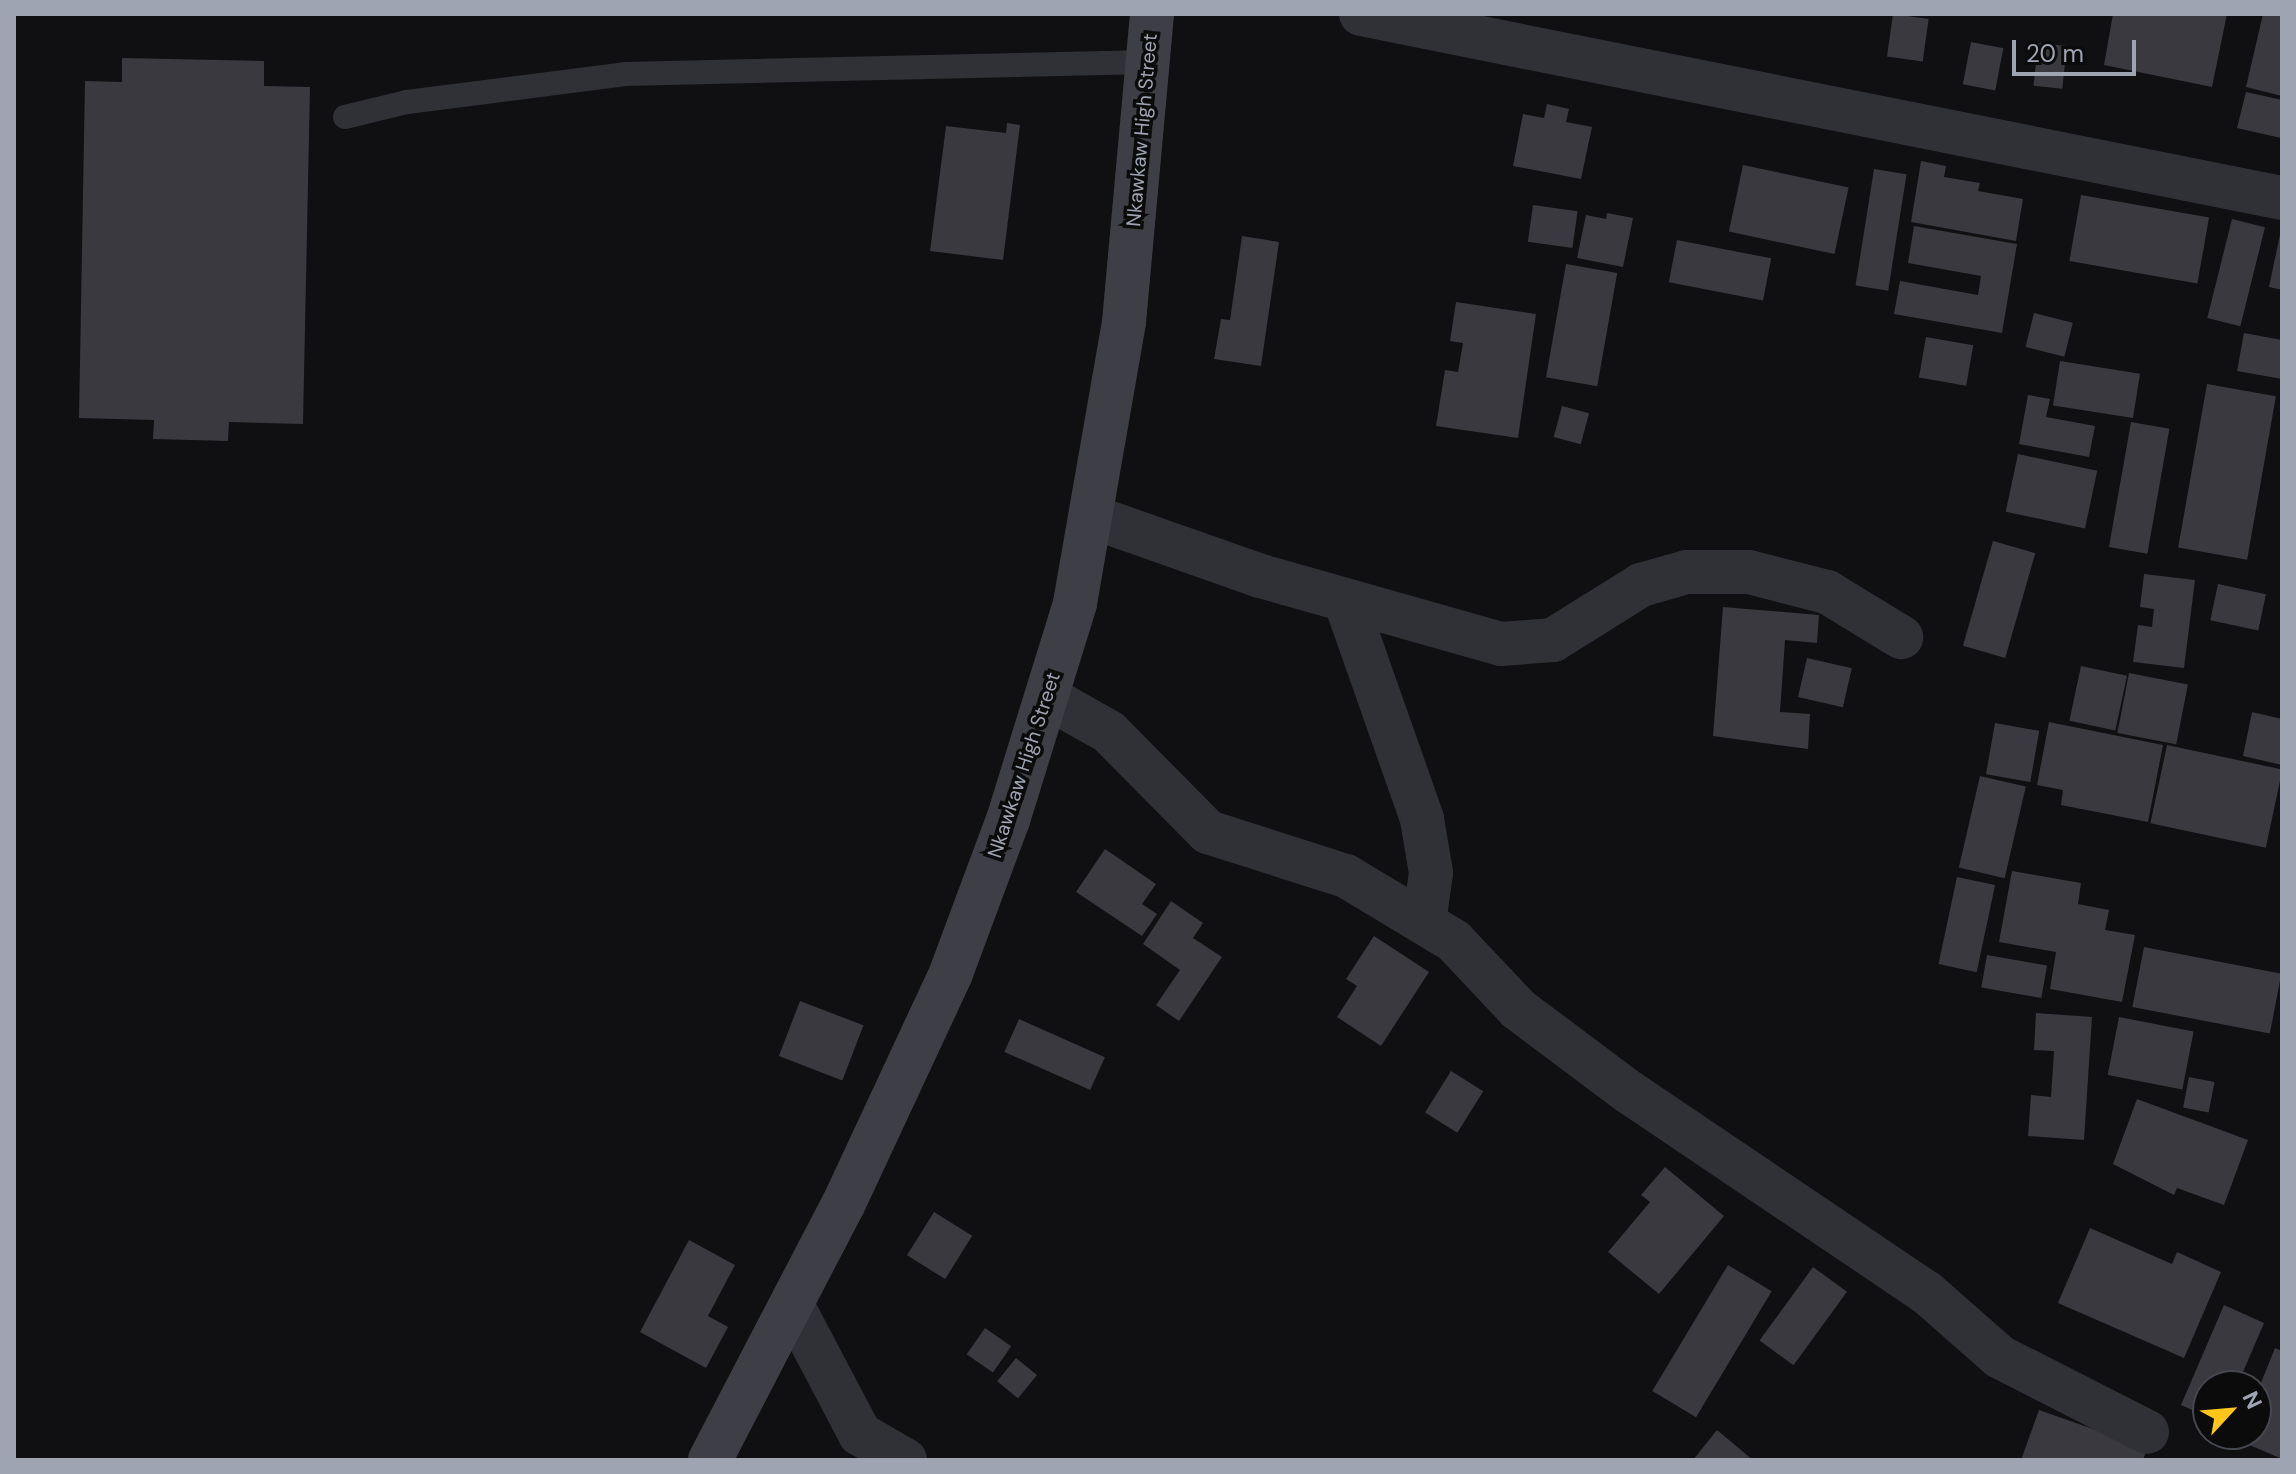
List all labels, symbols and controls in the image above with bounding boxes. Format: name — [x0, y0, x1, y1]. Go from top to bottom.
scale bar — [2016, 24, 2140, 74]
street label: Nkawkaw High Street — [1122, 32, 1162, 228]
text: 20 m — [2026, 38, 2084, 69]
street label: Nkawkaw High Street — [983, 669, 1065, 861]
north arrow — [2192, 1370, 2272, 1450]
text: N — [2236, 1387, 2269, 1414]

